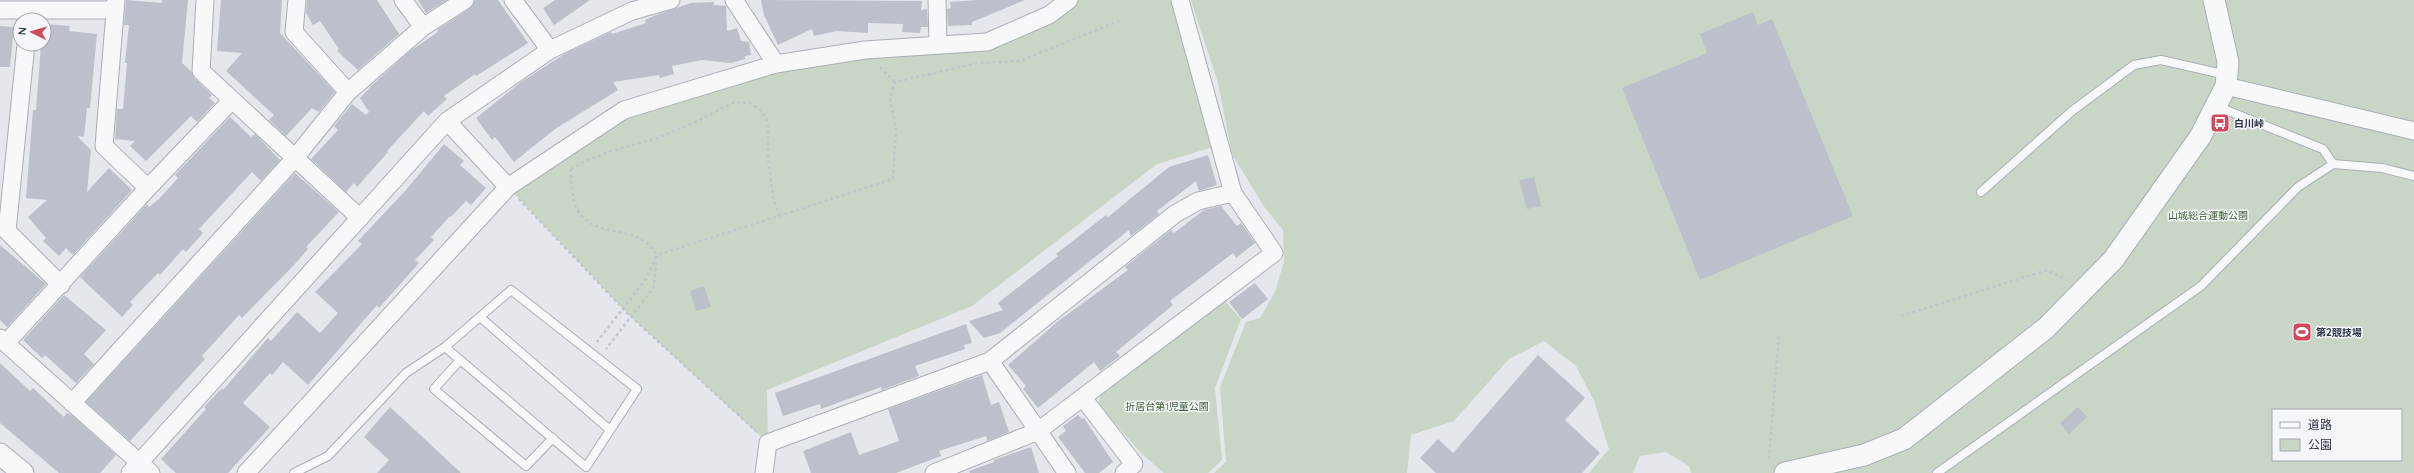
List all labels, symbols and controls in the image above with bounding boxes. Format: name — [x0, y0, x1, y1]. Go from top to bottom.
north arrow — [12, 12, 52, 52]
text: N — [15, 26, 29, 36]
bus stop icon: 白川峠 — [2209, 112, 2231, 134]
place label: 白川峠 — [2234, 117, 2264, 130]
park label: 山城総合運動公園 — [2168, 209, 2248, 222]
sports icon: 第2競技場 — [2291, 321, 2313, 343]
place label: 第2競技場 — [2316, 326, 2362, 339]
park label: 折居台第1児童公園 — [1125, 400, 1209, 413]
legend — [2272, 409, 2402, 461]
text: 道路 — [2308, 417, 2332, 432]
text: 公園 — [2308, 437, 2332, 452]

